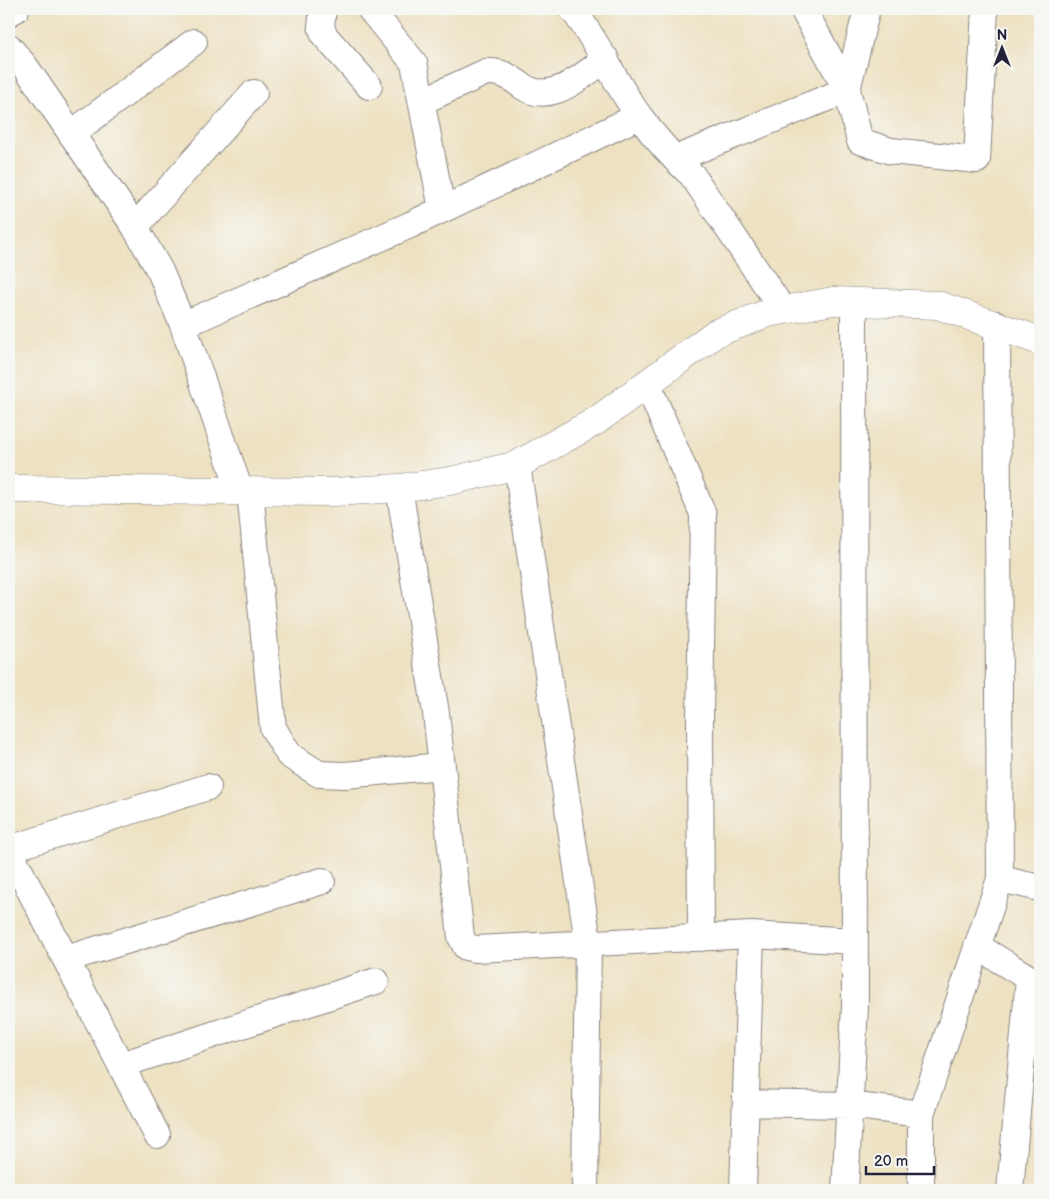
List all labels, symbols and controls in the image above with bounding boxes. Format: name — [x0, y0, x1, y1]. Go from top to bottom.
north arrow — [976, 22, 1026, 72]
text: N — [997, 27, 1007, 44]
scale bar — [866, 1144, 934, 1176]
text: 20 m — [874, 1152, 908, 1171]

